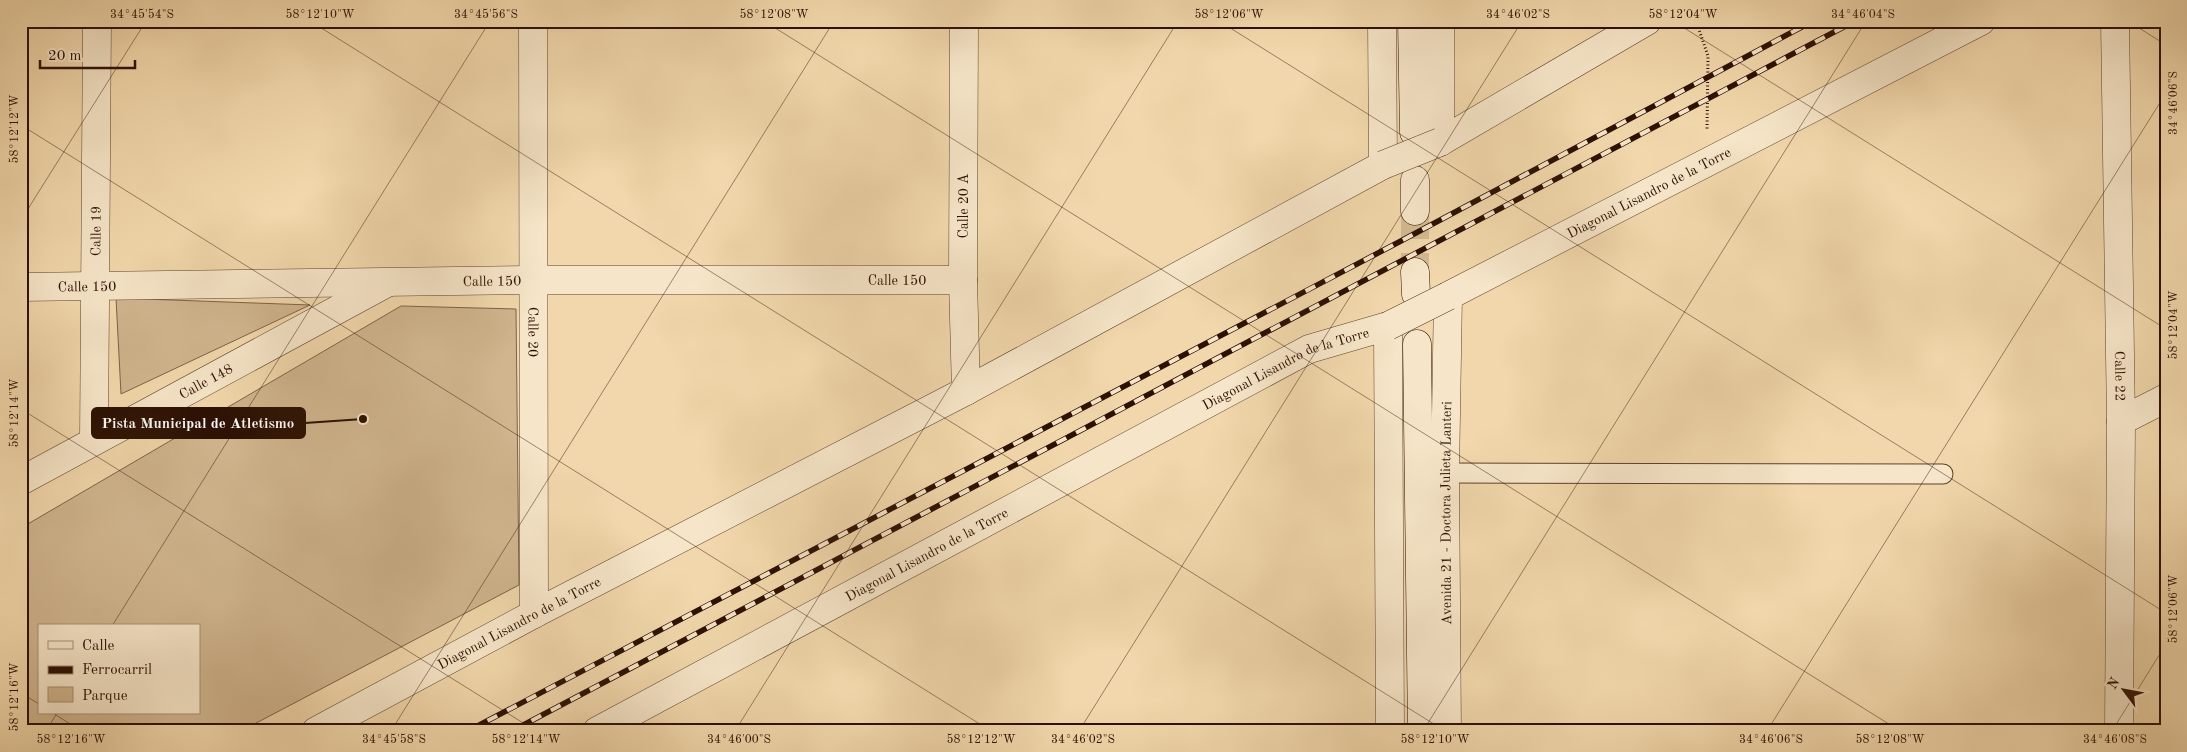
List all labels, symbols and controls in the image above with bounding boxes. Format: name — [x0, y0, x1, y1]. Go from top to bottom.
text: 34°45'54"S — [110, 8, 174, 21]
text: 58°12'10"W — [285, 8, 355, 21]
text: 34°45'56"S — [454, 8, 518, 21]
text: 58°12'08"W — [739, 8, 809, 21]
text: 58°12'06"W — [1194, 8, 1264, 21]
text: 58°12'04"W — [1648, 8, 1718, 21]
text: 34°46'02"S — [1486, 9, 1550, 21]
text: 34°46'04"S — [1831, 9, 1895, 21]
scale bar — [40, 38, 135, 70]
text: 20 m — [48, 49, 82, 64]
text: 34°46'06"S — [2168, 71, 2180, 135]
text: 58°12'12"W — [8, 94, 21, 164]
street label: Diagonal Lisandro de la Torre — [1565, 145, 1733, 241]
street label: Calle 20 A — [957, 173, 971, 239]
street label: Calle 19 — [89, 206, 104, 256]
street label: Calle 150 — [463, 274, 521, 289]
street label: Calle 150 — [868, 274, 926, 288]
street label: Calle 150 — [58, 280, 116, 294]
text: 58°12'04"W — [2167, 290, 2180, 360]
street label: Calle 20 — [525, 307, 540, 357]
street label: Diagonal Lisandro de la Torre — [1200, 326, 1371, 413]
street label: Calle 22 — [2112, 351, 2127, 401]
street label: Calle 148 — [177, 362, 235, 402]
text: 58°12'14"W — [8, 378, 21, 448]
street label: Avenida 21 - Doctora Julieta Lanteri — [1439, 401, 1454, 625]
callout: Pista Municipal de Atletismo — [92, 408, 305, 438]
text: Pista Municipal de Atletismo — [102, 417, 294, 432]
street label: Diagonal Lisandro de la Torre — [843, 506, 1011, 604]
text: 58°12'06"W — [2167, 574, 2180, 644]
street label: Diagonal Lisandro de la Torre — [436, 575, 603, 672]
legend — [38, 624, 200, 714]
text: Calle — [82, 639, 115, 654]
text: 58°12'16"W — [8, 662, 21, 732]
text: Ferrocarril — [82, 663, 152, 678]
north arrow — [2100, 664, 2150, 714]
text: N — [2105, 675, 2123, 692]
text: Parque — [82, 689, 128, 704]
text: 58°12'16"W — [36, 733, 106, 746]
text: 34°45'58"S — [362, 733, 426, 746]
text: 58°12'14"W — [491, 733, 561, 746]
text: 58°12'12"W — [946, 733, 1016, 746]
text: 58°12'10"W — [1400, 733, 1470, 746]
text: 58°12'08"W — [1855, 733, 1925, 746]
text: 34°46'00"S — [707, 734, 771, 746]
text: 34°46'02"S — [1051, 734, 1115, 746]
text: 34°46'06"S — [1739, 734, 1803, 746]
text: 34°46'08"S — [2083, 734, 2147, 746]

